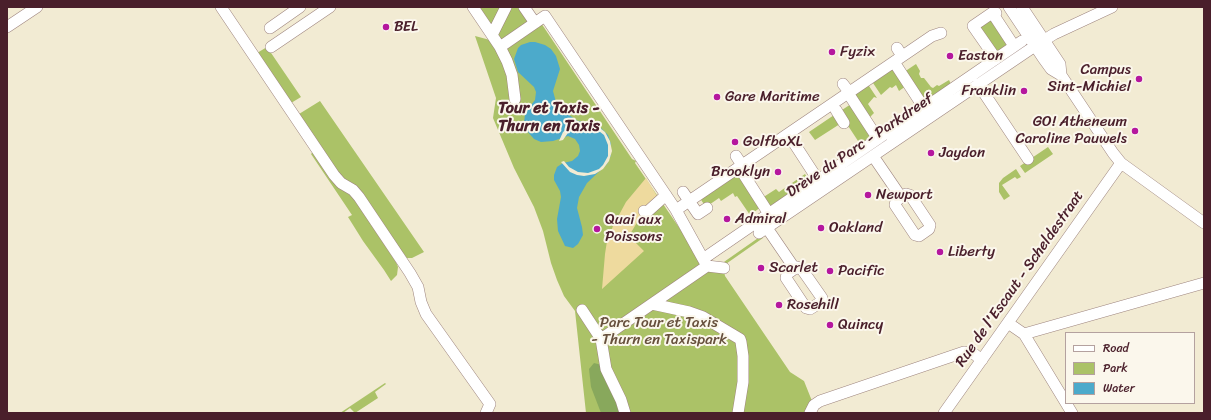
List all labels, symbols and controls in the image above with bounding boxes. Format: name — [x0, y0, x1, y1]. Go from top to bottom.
place label: BEL — [394, 18, 418, 36]
marker: BEL — [381, 22, 391, 32]
place label: Fyzix — [840, 43, 875, 61]
marker: Fyzix — [827, 47, 837, 57]
place label: Easton — [958, 47, 1003, 65]
marker: Easton — [945, 51, 955, 61]
place label: Campus Sint-Michiel — [1047, 61, 1131, 96]
marker: Campus Sint-Michiel — [1134, 74, 1144, 84]
place label: Franklin — [962, 82, 1016, 100]
marker: Franklin — [1019, 86, 1029, 96]
place label: Gare Maritime — [725, 88, 820, 106]
street label: Drève du Parc - Parkdreef — [783, 90, 937, 202]
marker: Gare Maritime — [712, 92, 722, 102]
district label: Tour et Taxis - Thurn en Taxis — [498, 99, 600, 137]
place label: GO! Atheneum Caroline Pauwels — [1015, 113, 1127, 148]
marker: GO! Atheneum Caroline Pauwels — [1130, 126, 1140, 136]
place label: GolfboXL — [743, 133, 802, 151]
marker: GolfboXL — [730, 137, 740, 147]
place label: Jaydon — [939, 144, 985, 162]
marker: Jaydon — [926, 148, 936, 158]
place label: Brooklyn — [711, 163, 770, 181]
marker: Brooklyn — [773, 167, 783, 177]
place label: Newport — [876, 186, 933, 204]
street label: Rue de l'Escaut - Scheldestraat — [952, 187, 1088, 371]
marker: Newport — [863, 190, 873, 200]
place label: Admiral — [735, 210, 786, 228]
place label: Quai aux Poissons — [605, 211, 662, 246]
marker: Admiral — [722, 214, 732, 224]
place label: Oakland — [829, 219, 882, 237]
marker: Oakland — [816, 223, 826, 233]
marker: Quai aux Poissons — [592, 224, 602, 234]
place label: Liberty — [948, 243, 995, 261]
marker: Liberty — [935, 247, 945, 257]
place label: Scarlet — [769, 259, 818, 277]
place label: Pacific — [838, 262, 885, 280]
marker: Scarlet — [756, 263, 766, 273]
marker: Pacific — [825, 266, 835, 276]
place label: Rosehill — [787, 296, 839, 314]
marker: Rosehill — [774, 300, 784, 310]
park label: Parc Tour et Taxis - Thurn en Taxispark — [591, 314, 727, 349]
place label: Quincy — [838, 316, 883, 334]
marker: Quincy — [825, 320, 835, 330]
legend — [1065, 332, 1195, 404]
text: Road — [1103, 337, 1129, 359]
text: Park — [1103, 357, 1128, 379]
text: Water — [1103, 377, 1135, 399]

